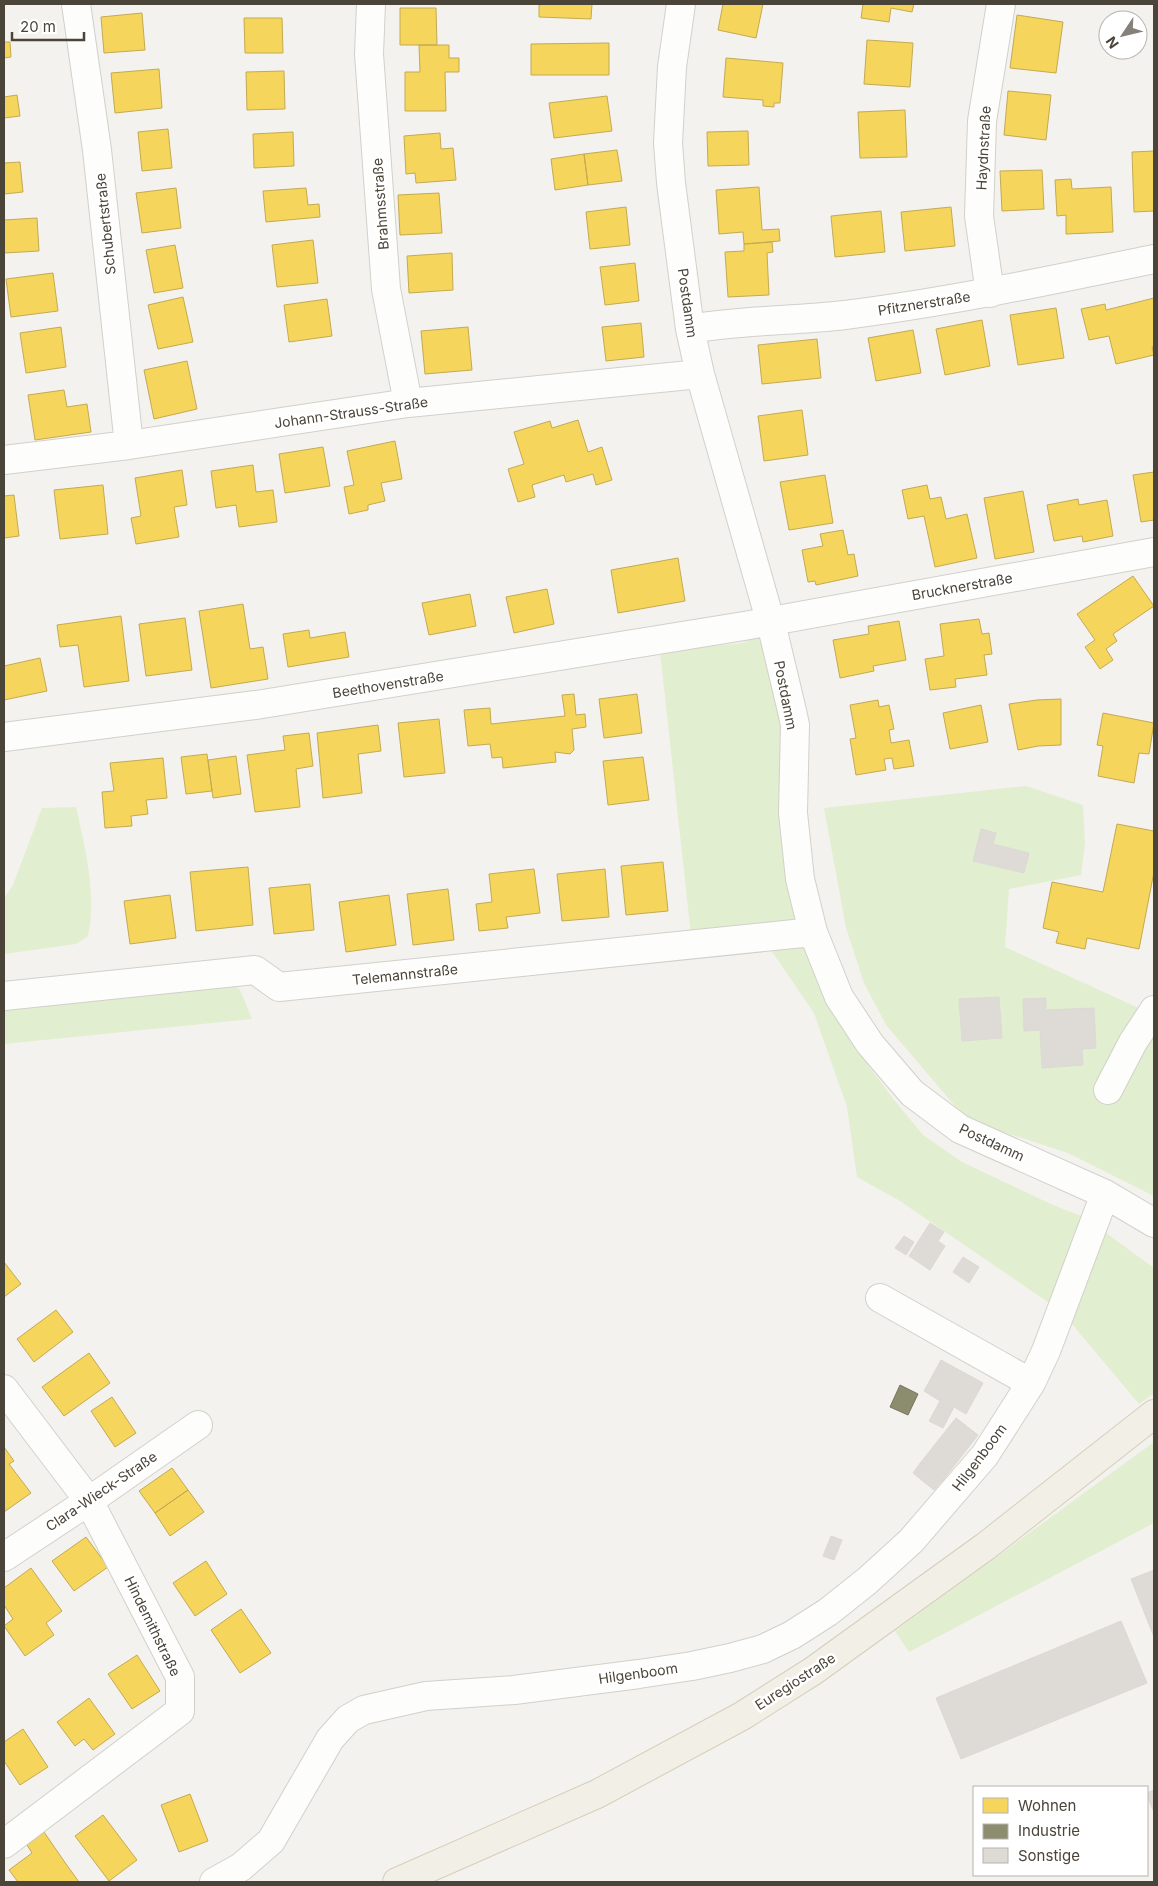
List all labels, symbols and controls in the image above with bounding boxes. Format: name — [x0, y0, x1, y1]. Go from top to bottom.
scale bar — [12, 10, 85, 42]
north arrow — [1098, 10, 1148, 60]
text: 20 m — [20, 17, 56, 36]
text: N — [1102, 33, 1122, 52]
street label: Haydnstraße — [972, 105, 994, 191]
street label: Brahmsstraße — [368, 157, 392, 251]
street label: Schubertstraße — [91, 172, 119, 276]
street label: Postdamm — [675, 267, 701, 339]
street label: Pfitznerstraße — [877, 287, 971, 319]
street label: Johann-Strauss-Straße — [273, 393, 429, 431]
street label: Brucknerstraße — [910, 569, 1014, 603]
street label: Postdamm — [771, 659, 801, 731]
street label: Beethovenstraße — [331, 667, 445, 701]
street label: Telemannstraße — [351, 960, 459, 988]
street label: Postdamm — [957, 1119, 1027, 1165]
street label: Hilgenboom — [948, 1420, 1010, 1494]
street label: Clara-Wieck-Straße — [42, 1447, 160, 1535]
street label: Hindemithstraße — [121, 1573, 185, 1679]
street label: Euregiostraße — [752, 1649, 838, 1713]
street label: Hilgenboom — [597, 1659, 679, 1687]
legend — [973, 1786, 1148, 1876]
text: Wohnen — [1018, 1796, 1076, 1815]
text: Industrie — [1018, 1821, 1080, 1840]
text: Sonstige — [1018, 1846, 1080, 1865]

